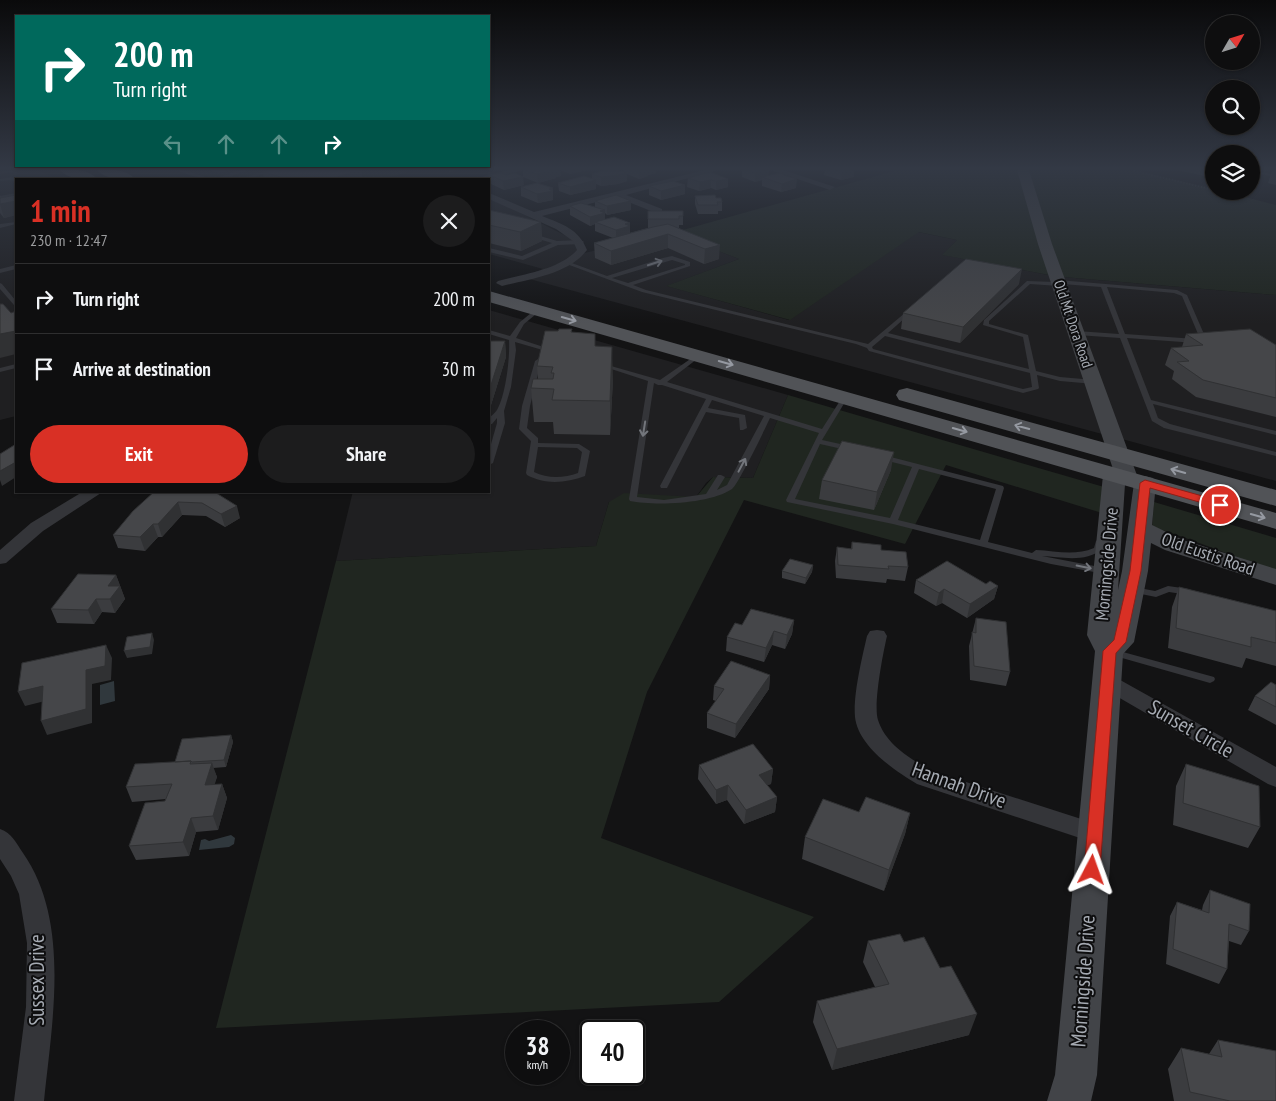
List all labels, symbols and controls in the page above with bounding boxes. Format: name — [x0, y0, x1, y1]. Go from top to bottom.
north arrow — [1205, 15, 1260, 70]
map controls — [1205, 15, 1260, 200]
text: 200 m — [113, 31, 194, 77]
icon: right — [30, 35, 95, 100]
text: Turn right — [113, 75, 187, 103]
button: search — [1205, 80, 1260, 135]
icon: left — [159, 130, 187, 158]
icon: ahead — [212, 130, 240, 158]
icon: ahead — [265, 130, 293, 158]
icon: right — [318, 130, 346, 158]
button: layers — [1205, 145, 1260, 200]
text: 1 min — [30, 191, 91, 230]
button: close — [423, 195, 475, 247]
text: 230 m · 12:47 — [30, 230, 108, 250]
one-way arrow — [646, 257, 662, 267]
street label: Old Mt Dora Road — [1050, 277, 1097, 370]
icon: right — [30, 285, 58, 313]
text: Turn right — [73, 287, 139, 311]
text: 200 m — [433, 287, 475, 311]
one-way arrow — [561, 314, 577, 324]
icon: arrive — [30, 355, 58, 383]
text: Arrive at destination — [73, 357, 211, 381]
text: 30 m — [442, 357, 475, 381]
one-way arrow — [717, 359, 733, 368]
one-way arrow — [638, 421, 648, 437]
one-way arrow — [1014, 422, 1030, 432]
button: Exit — [30, 425, 248, 483]
button: Share — [258, 425, 475, 483]
one-way arrow — [952, 426, 968, 436]
one-way arrow — [737, 457, 747, 472]
one-way arrow — [1171, 465, 1187, 475]
pin — [1199, 484, 1241, 526]
icon: arrive — [1206, 491, 1234, 519]
street label: Morningside Drive — [1090, 506, 1123, 621]
one-way arrow — [1249, 511, 1265, 521]
street label: Old Eustis Road — [1159, 527, 1258, 580]
one-way arrow — [1076, 563, 1092, 572]
street label: Sunset Circle — [1144, 693, 1239, 764]
street label: Hannah Drive — [908, 755, 1010, 814]
position arrow — [1065, 843, 1117, 895]
street label: Morningside Drive — [1064, 914, 1101, 1048]
street label: Sussex Drive — [23, 934, 50, 1026]
speed limit sign: 40 — [580, 1020, 645, 1085]
text: 38 — [526, 1030, 549, 1062]
text: km/h — [527, 1057, 548, 1072]

